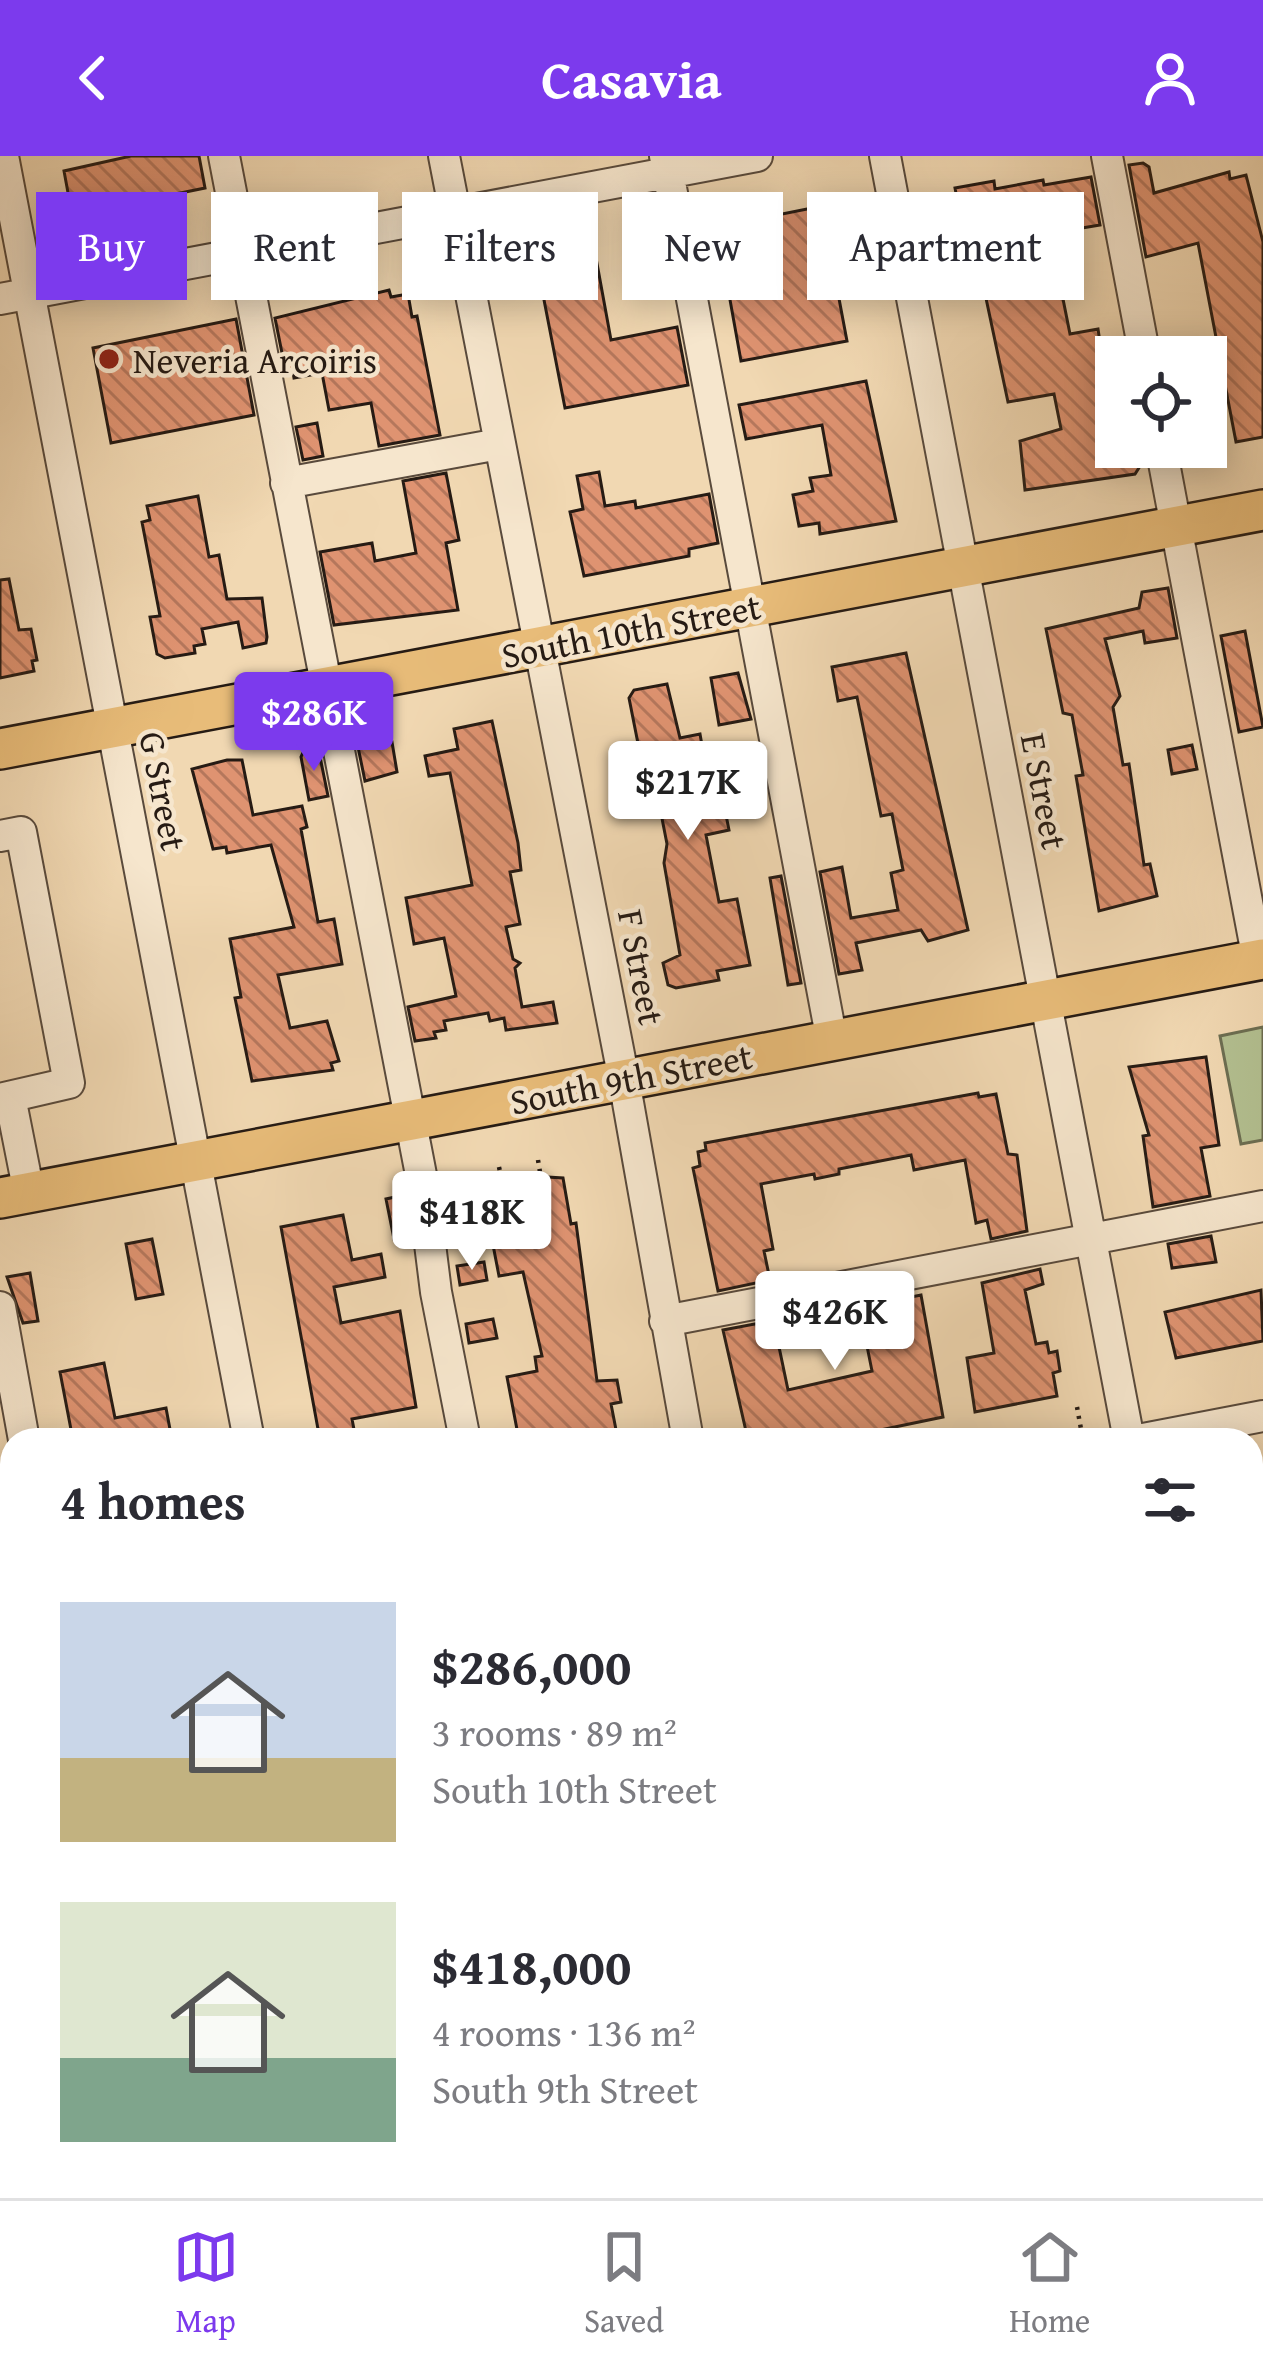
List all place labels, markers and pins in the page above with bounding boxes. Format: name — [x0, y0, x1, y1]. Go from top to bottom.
place label: Neveria Arcoiris — [133, 333, 377, 386]
marker: Neveria Arcoiris — [96, 346, 122, 372]
pin: $286K — [230, 672, 398, 774]
pin: $217K — [604, 741, 772, 843]
pin: $418K — [388, 1171, 556, 1273]
pin: $426K — [751, 1271, 919, 1373]

